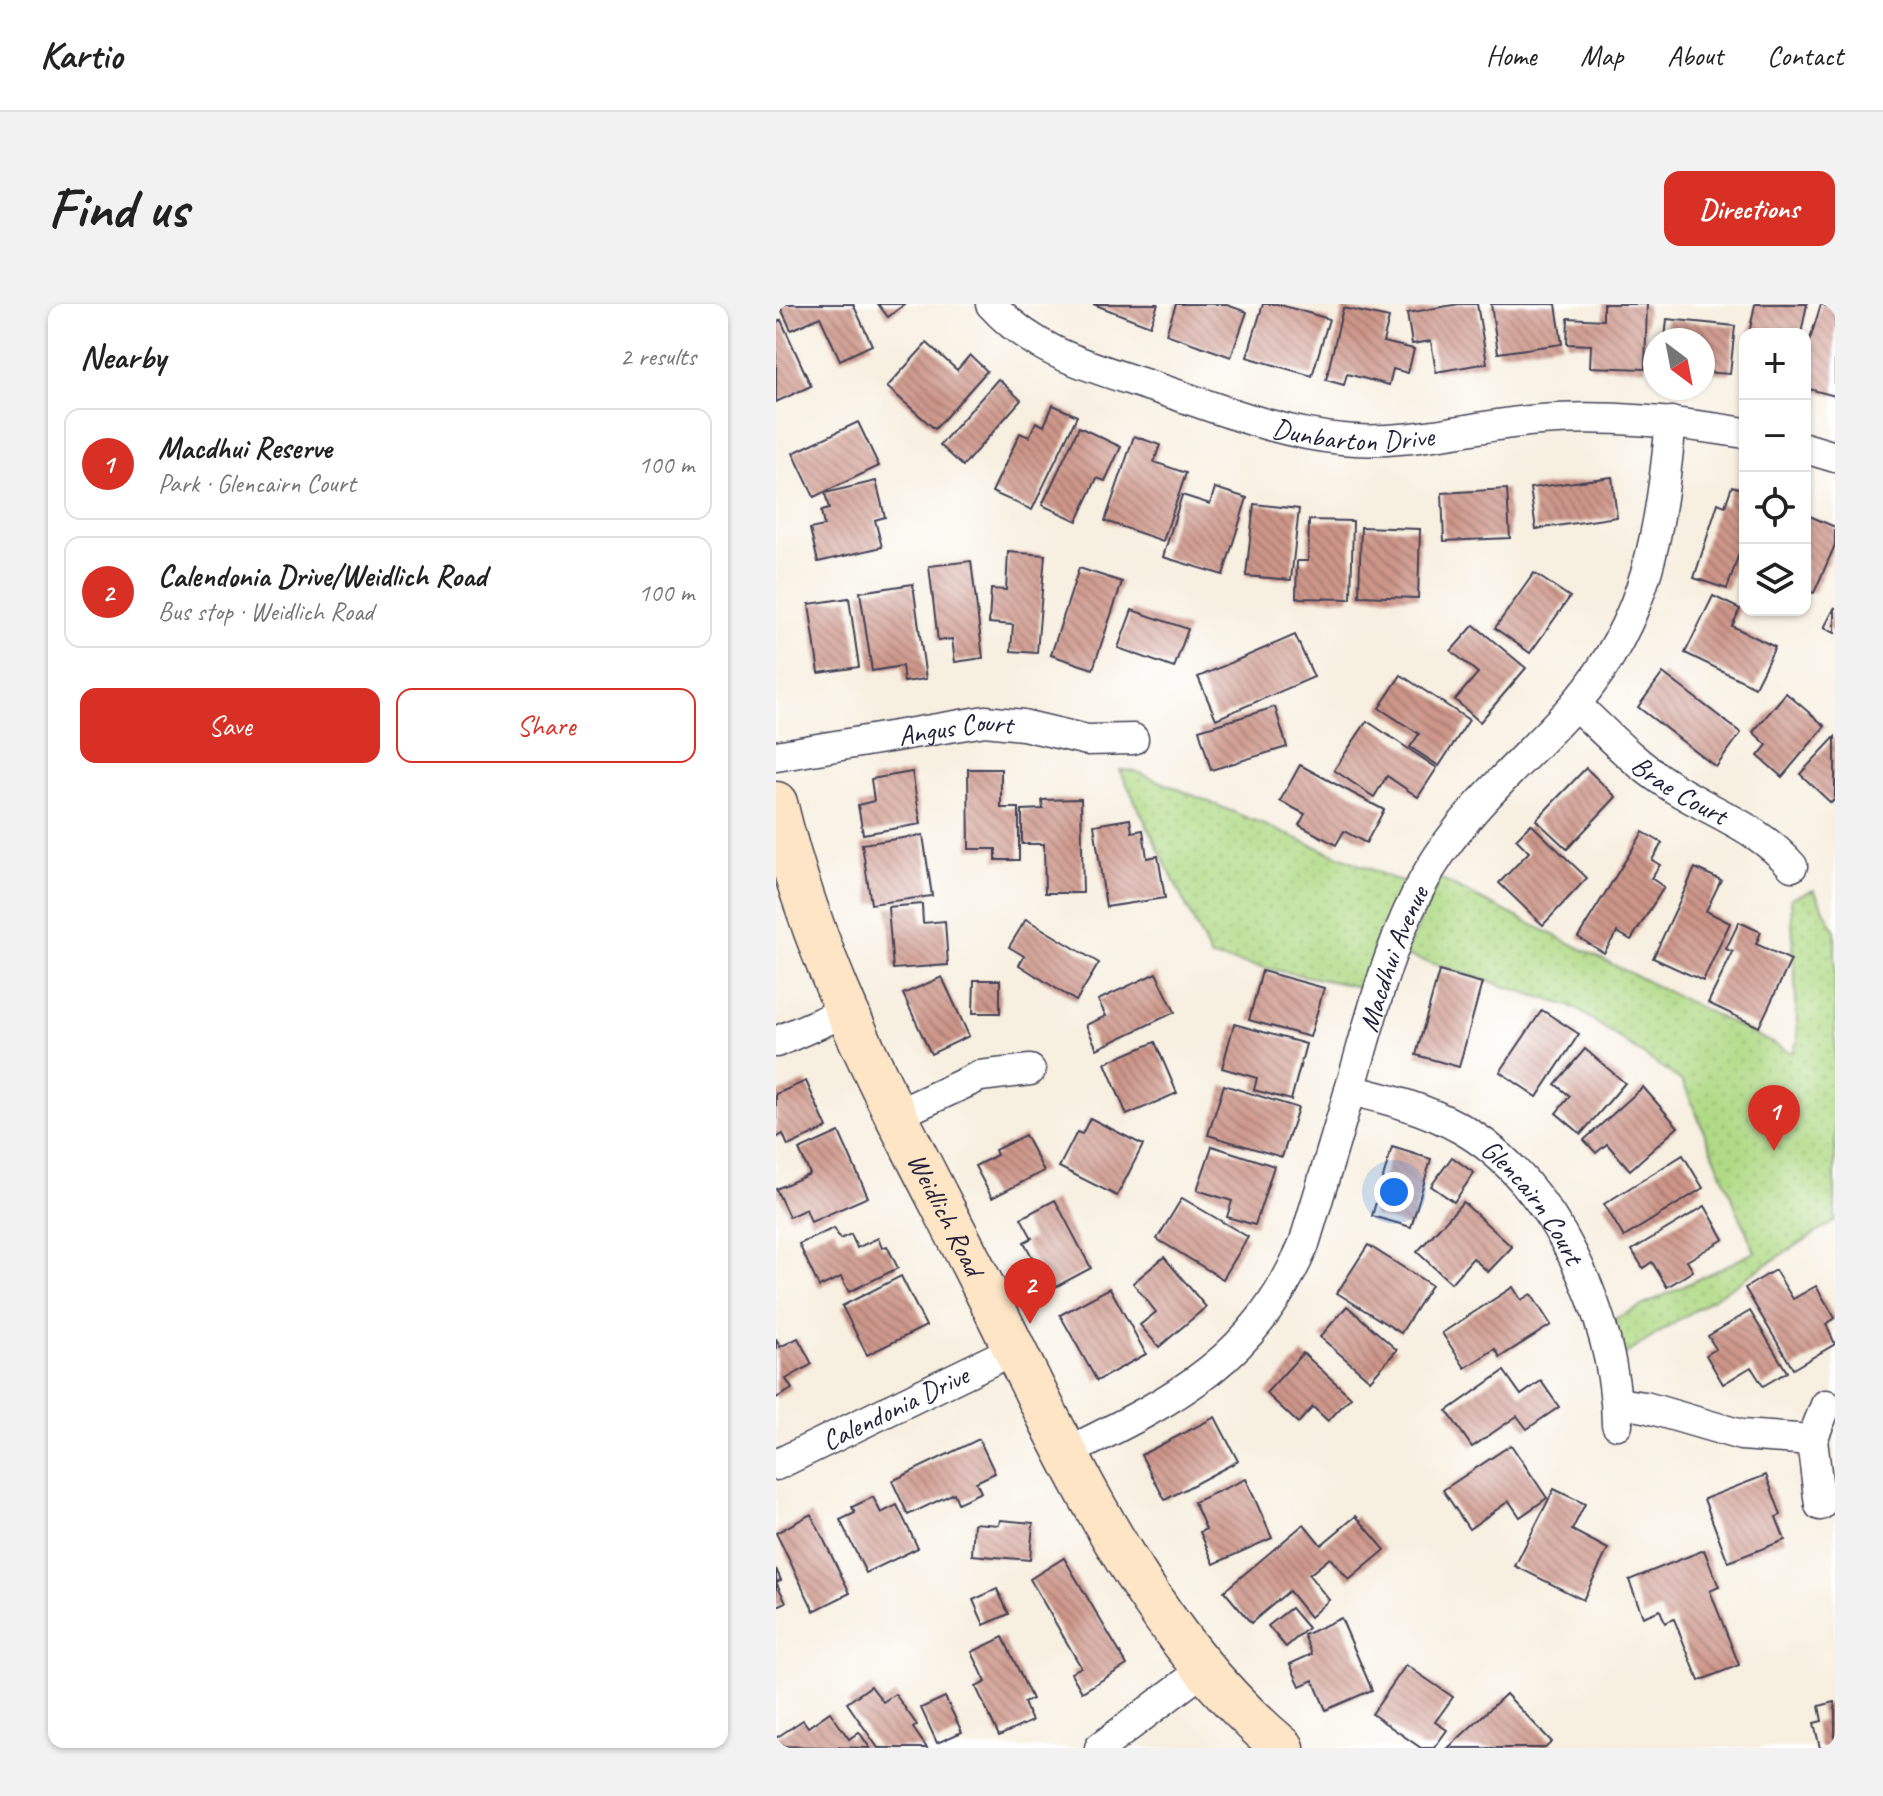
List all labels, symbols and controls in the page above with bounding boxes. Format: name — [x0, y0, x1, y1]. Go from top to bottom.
text: Kartio — [40, 32, 122, 79]
text: Home — [1486, 38, 1536, 73]
text: Map — [1580, 38, 1623, 73]
text: About — [1667, 38, 1723, 73]
text: Contact — [1767, 38, 1843, 73]
button: Directions — [1664, 171, 1835, 246]
text: Find us — [48, 173, 188, 244]
north arrow — [1643, 328, 1715, 400]
map controls — [1739, 328, 1811, 616]
button: + — [1739, 328, 1811, 400]
text: Nearby — [80, 335, 166, 378]
text: 2 results — [620, 340, 696, 373]
button: − — [1739, 400, 1811, 472]
street label: Dunbarton Drive — [1269, 409, 1438, 458]
text: Macdhui Reserve — [158, 429, 332, 467]
text: 1 — [102, 448, 114, 481]
text: 100 m — [638, 448, 694, 481]
text: Park · Glencairn Court — [158, 467, 356, 500]
button: locate — [1739, 472, 1811, 544]
button: layers — [1739, 544, 1811, 616]
text: Calendonia Drive/Weidlich Road — [158, 557, 486, 595]
text: 2 — [102, 576, 114, 609]
text: 100 m — [638, 576, 694, 609]
text: Bus stop · Weidlich Road — [158, 595, 374, 628]
button: Save — [80, 688, 380, 763]
button: Share — [396, 688, 696, 763]
street label: Angus Court — [895, 703, 1017, 753]
street label: Brae Court — [1625, 747, 1736, 833]
street label: Macdhui Avenue — [1350, 878, 1436, 1036]
pin: 1 — [1748, 1085, 1800, 1151]
street label: Glencairn Court — [1474, 1131, 1593, 1272]
street label: Weidlich Road — [900, 1147, 994, 1284]
your location — [1374, 1172, 1414, 1212]
pin: 2 — [1004, 1258, 1056, 1324]
street label: Calendonia Drive — [816, 1356, 975, 1458]

